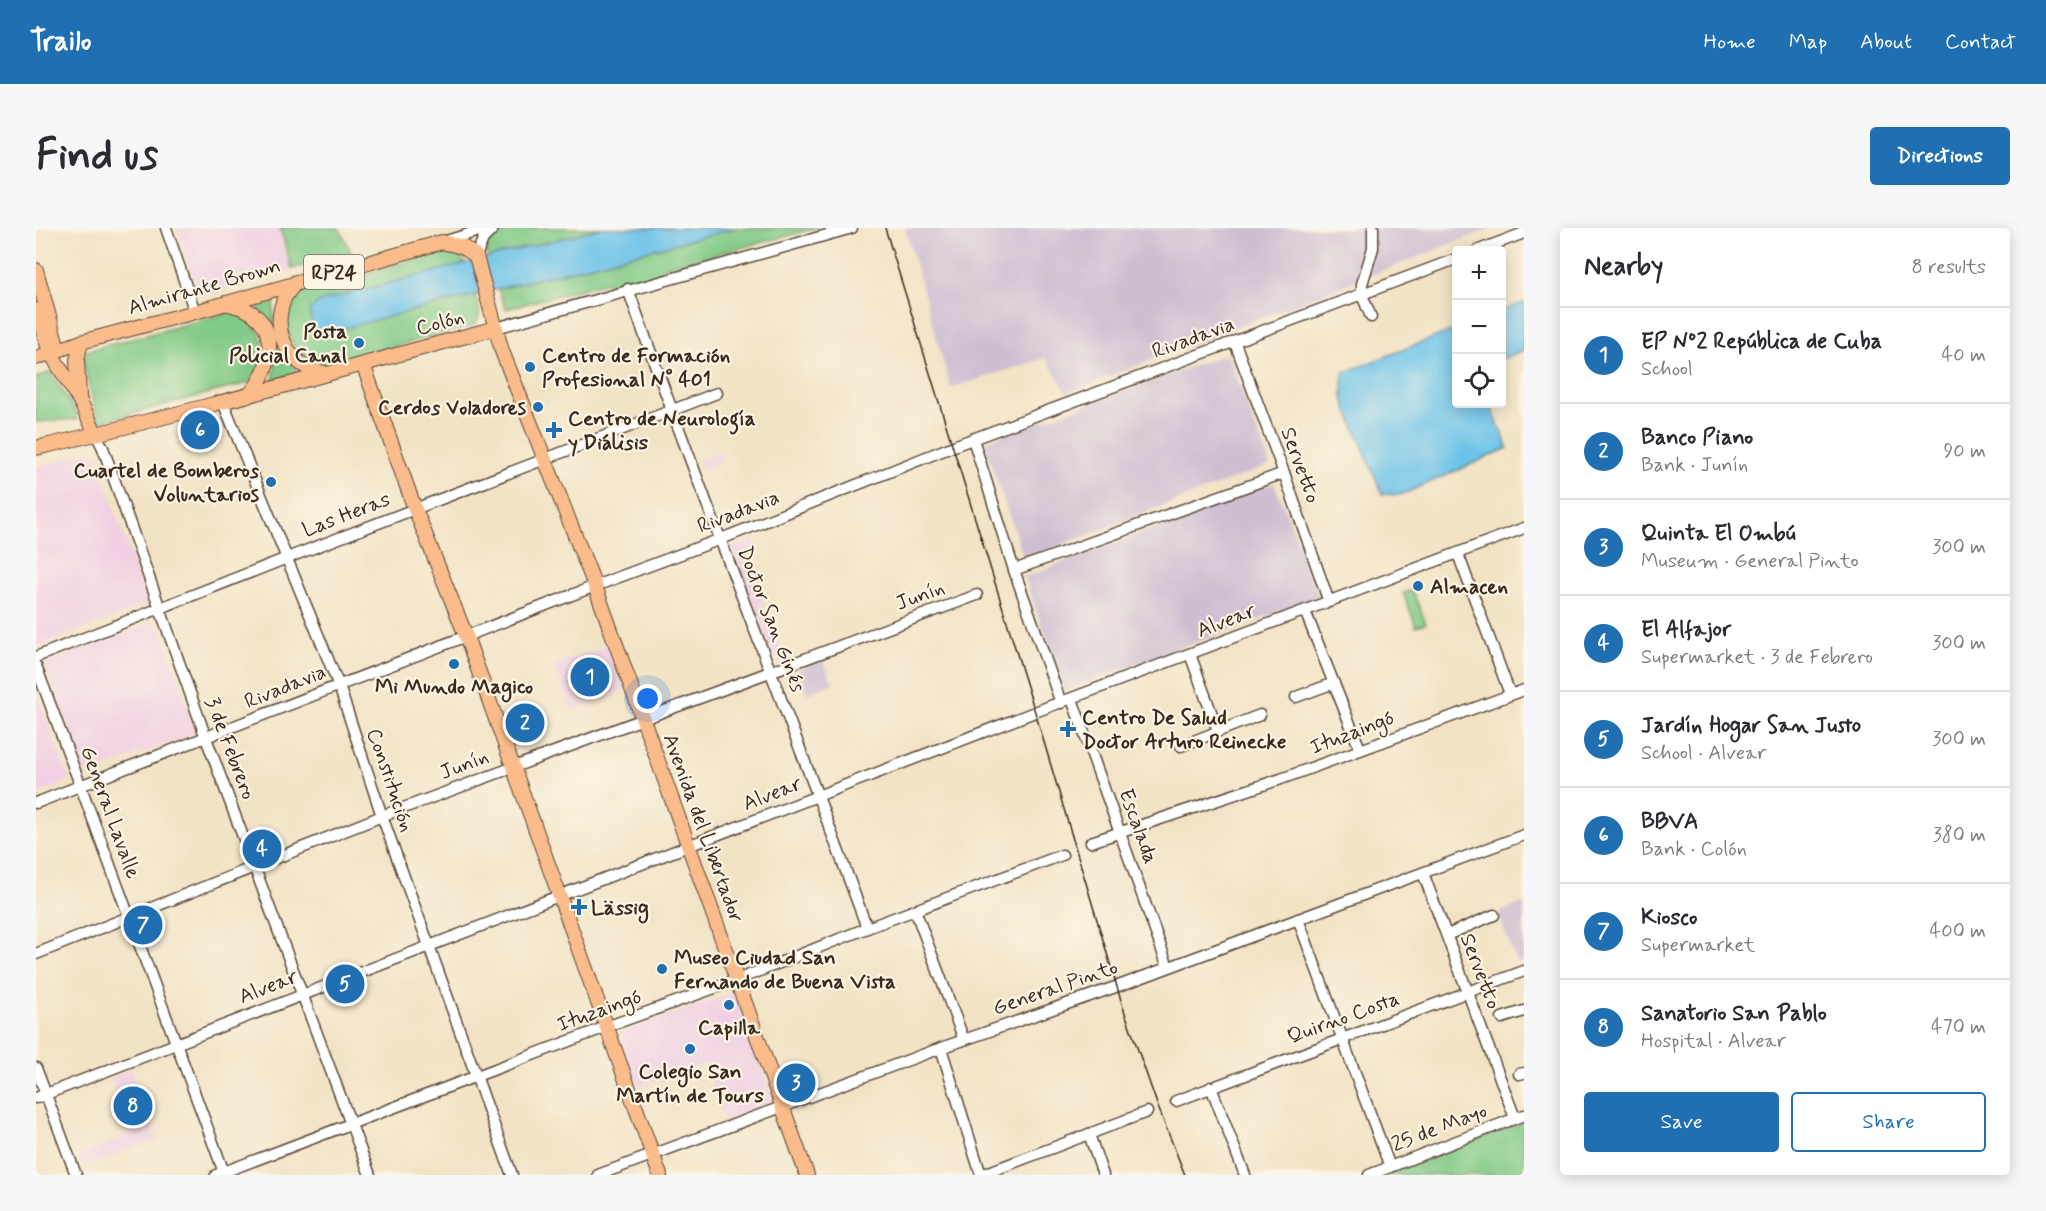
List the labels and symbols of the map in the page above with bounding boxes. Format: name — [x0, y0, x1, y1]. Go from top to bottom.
street label: Almirante Brown — [125, 252, 284, 322]
road number: RP24 — [304, 255, 364, 289]
street label: Colón — [413, 303, 467, 343]
street label: Rivadavia — [1148, 310, 1238, 366]
place label: Posta Policial Canal — [229, 318, 347, 370]
marker: Posta Policial Canal — [352, 336, 366, 350]
place label: Centro de Formación Profesional N° 401 — [542, 342, 730, 394]
marker: Centro de Formación Profesional N° 401 — [523, 360, 537, 374]
place label: Cerdos Voladores — [378, 394, 527, 422]
marker: Cerdos Voladores — [531, 400, 545, 414]
place label: Centro de Neurología y Diálisis — [568, 405, 756, 457]
pin: 6 — [180, 408, 220, 452]
marker: Centro de Neurología y Diálisis — [545, 421, 563, 439]
street label: Servetto — [1273, 424, 1327, 507]
place label: Cuartel de Bomberos Voluntarios — [73, 457, 260, 509]
marker: Cuartel de Bomberos Voluntarios — [264, 475, 278, 489]
street label: Rivadavia — [693, 483, 783, 540]
street label: Las Heras — [298, 485, 394, 545]
street label: Doctor San Ginés — [730, 542, 812, 696]
place label: Almacen — [1430, 573, 1508, 601]
street label: Junín — [892, 574, 949, 618]
marker: Almacen — [1411, 579, 1425, 593]
street label: Alvear — [1193, 597, 1260, 645]
pin: 1 — [570, 654, 610, 700]
marker: Mi Mundo Magico — [447, 657, 461, 671]
street label: Rivadavia — [240, 658, 330, 716]
place label: Mi Mundo Magico — [375, 673, 533, 703]
your location — [633, 684, 662, 713]
street label: 3 de Febrero — [198, 693, 262, 804]
pin: 2 — [506, 700, 544, 746]
place label: Centro De Salud Doctor Arturo Reinecke — [1082, 704, 1286, 756]
street label: Ituzaingó — [1306, 704, 1399, 763]
marker: Centro De Salud Doctor Arturo Reinecke — [1059, 720, 1077, 738]
street label: Constitución — [359, 725, 421, 836]
street label: Avenida del Libertador — [656, 730, 750, 927]
street label: General Lavalle — [73, 742, 147, 883]
street label: Junín — [436, 743, 493, 787]
street label: Alvear — [739, 770, 806, 818]
street label: Escalada — [1112, 785, 1165, 868]
pin: 4 — [242, 826, 282, 872]
place label: Lässig — [591, 894, 649, 924]
marker: Lässig — [572, 900, 586, 914]
pin: 7 — [124, 902, 162, 948]
street label: Servetto — [1453, 930, 1507, 1013]
place label: Museo Ciudad San Fernando de Buena Vista — [674, 944, 896, 996]
street label: General Pinto — [989, 953, 1122, 1022]
pin: 5 — [326, 962, 364, 1006]
marker: Museo Ciudad San Fernando de Buena Vista — [655, 962, 669, 976]
street label: Alvear — [235, 963, 302, 1011]
street label: Ituzaingó — [553, 983, 646, 1040]
street label: Quirno Costa — [1283, 985, 1403, 1051]
marker: Capilla — [722, 998, 736, 1012]
place label: Capilla — [698, 1014, 761, 1042]
marker: Colegio San Martín de Tours — [683, 1042, 697, 1056]
place label: Colegio San Martín de Tours — [616, 1058, 764, 1110]
pin: 3 — [776, 1060, 816, 1106]
pin: 8 — [114, 1084, 152, 1128]
street label: 25 de Mayo — [1387, 1097, 1491, 1159]

